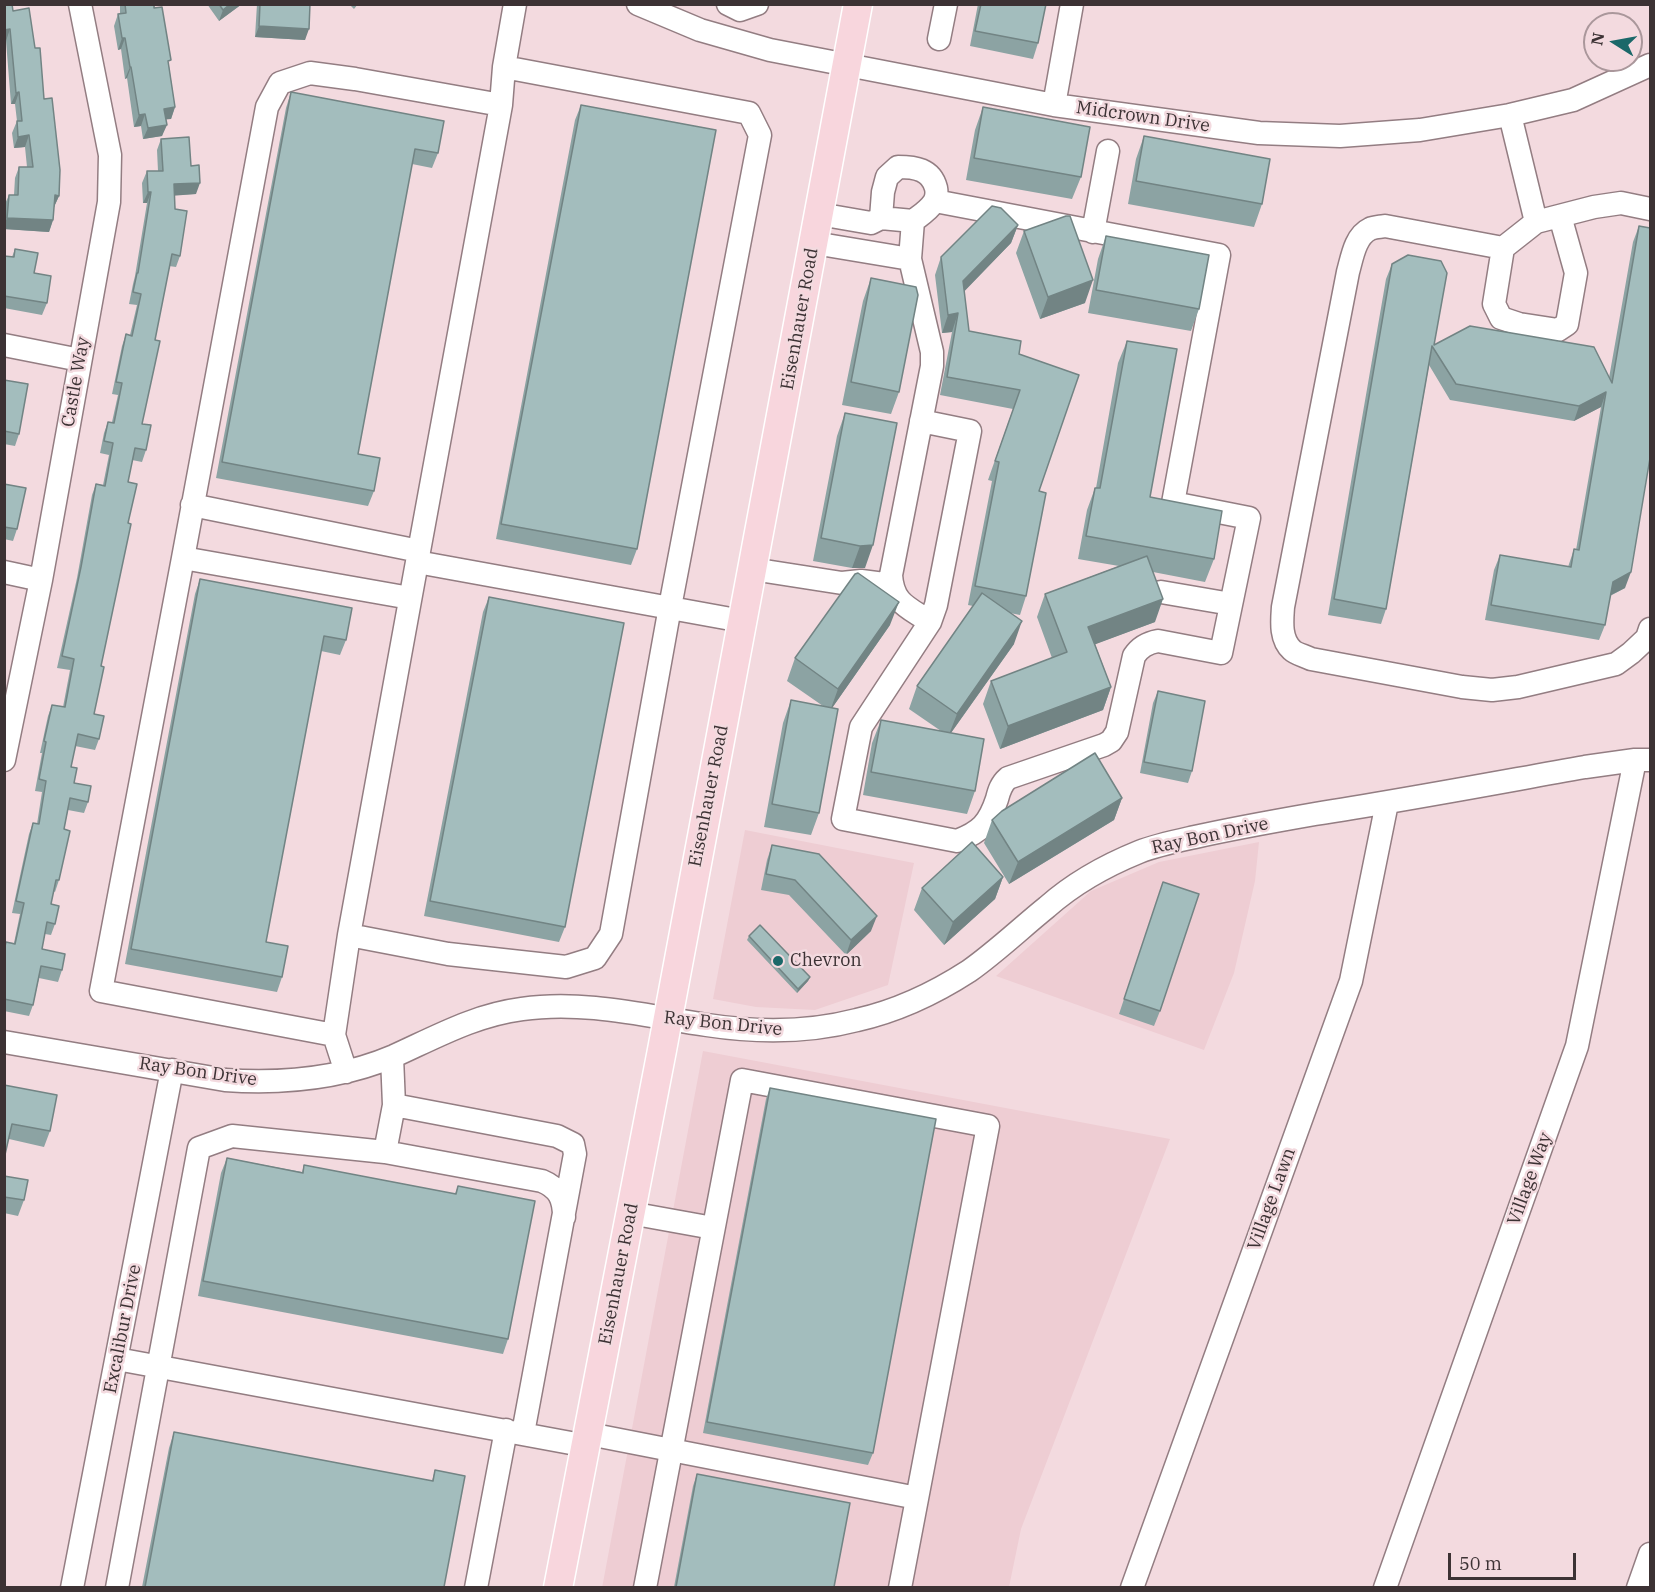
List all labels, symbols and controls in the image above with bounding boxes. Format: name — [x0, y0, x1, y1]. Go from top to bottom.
north arrow — [1583, 12, 1643, 72]
text: N — [1586, 31, 1608, 47]
street label: Midcrown Drive — [1075, 97, 1211, 137]
street label: Eisenhauer Road — [777, 246, 823, 392]
street label: Castle Way — [57, 335, 95, 429]
street label: Eisenhauer Road — [685, 723, 733, 869]
street label: Ray Bon Drive — [1150, 813, 1270, 859]
place label: Chevron — [790, 950, 862, 972]
marker: Chevron — [771, 954, 785, 968]
street label: Ray Bon Drive — [663, 1007, 783, 1041]
street label: Ray Bon Drive — [138, 1053, 258, 1091]
street label: Village Way — [1503, 1130, 1557, 1228]
street label: Village Lawn — [1244, 1145, 1300, 1253]
street label: Eisenhauer Road — [595, 1201, 643, 1347]
street label: Excalibur Drive — [100, 1263, 146, 1395]
scale bar — [1451, 1541, 1578, 1579]
text: 50 m — [1459, 1552, 1502, 1575]

